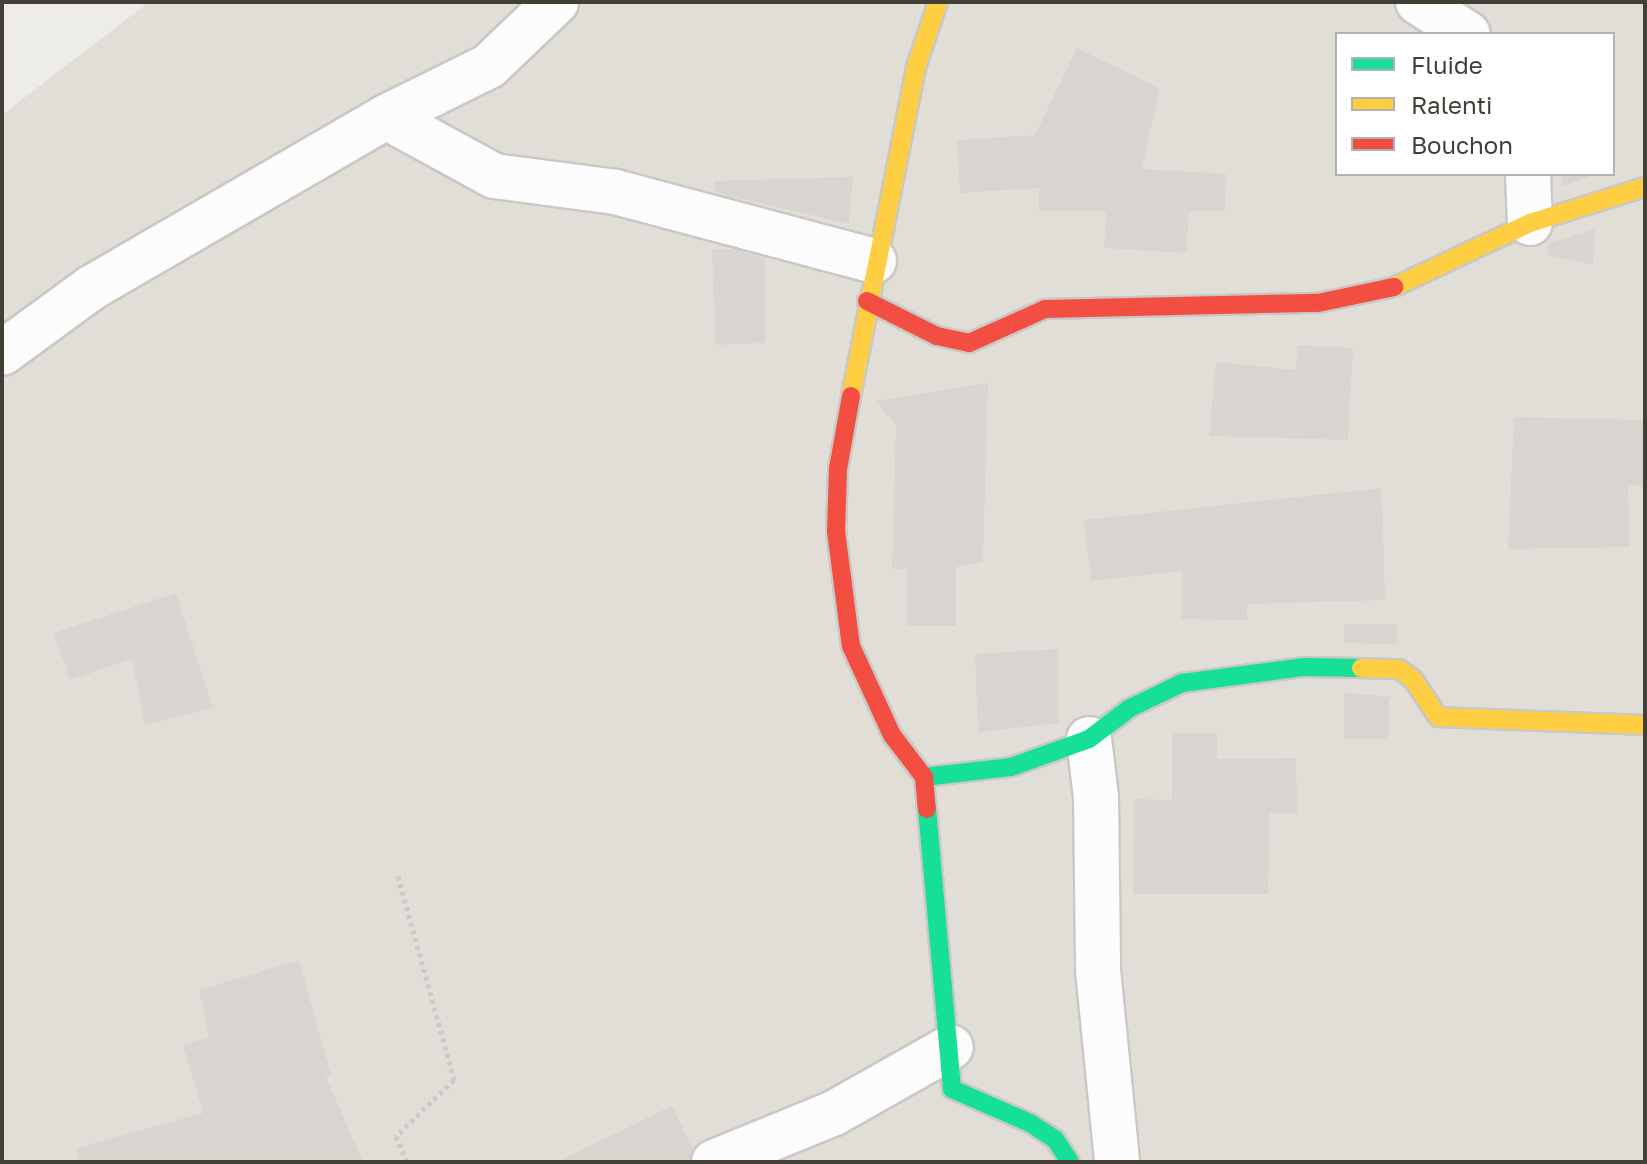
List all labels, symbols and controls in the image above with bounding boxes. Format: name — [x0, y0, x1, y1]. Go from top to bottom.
legend — [1335, 32, 1615, 176]
text: Fluide — [1411, 50, 1483, 79]
text: Ralenti — [1411, 90, 1493, 119]
text: Bouchon — [1411, 130, 1513, 159]

